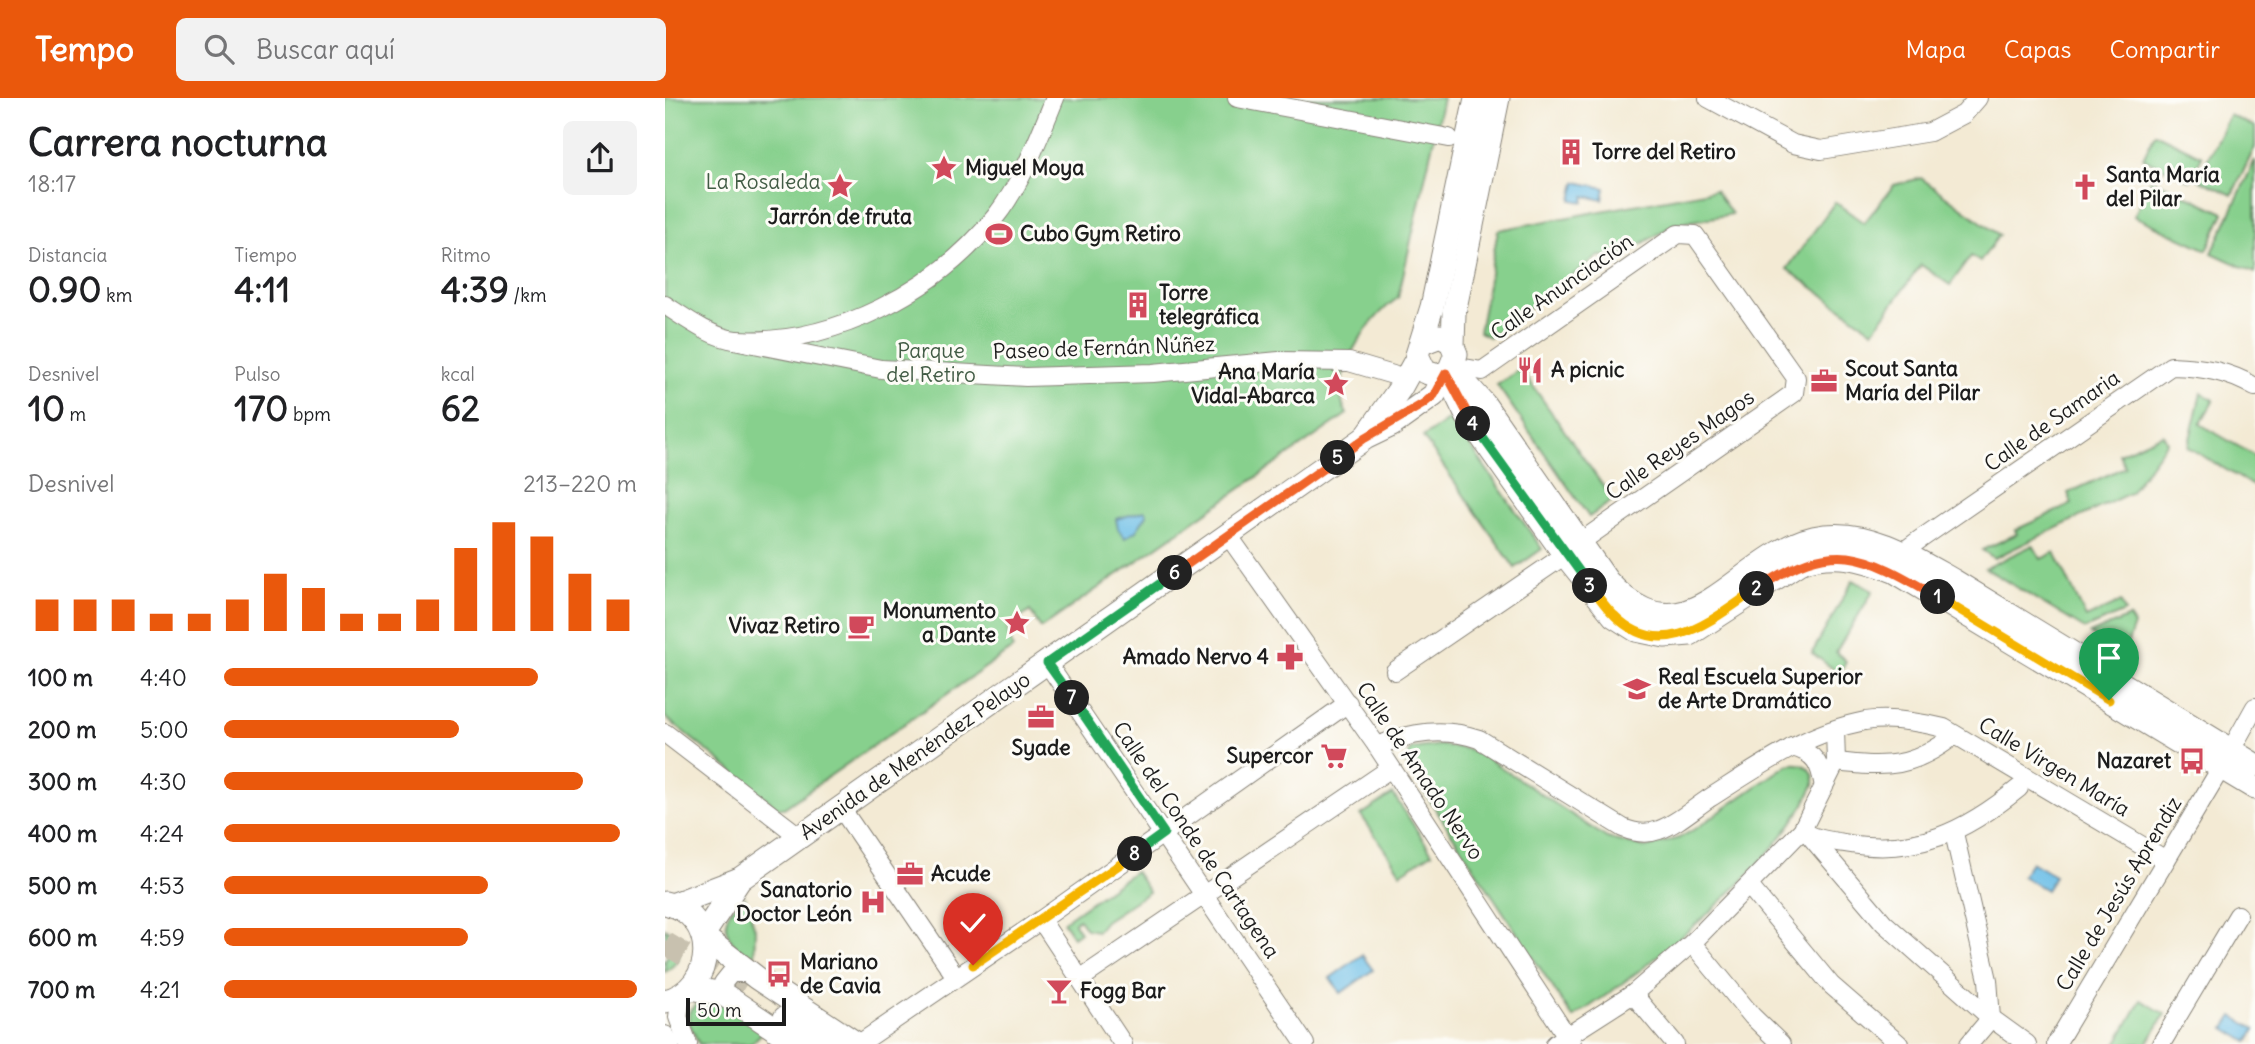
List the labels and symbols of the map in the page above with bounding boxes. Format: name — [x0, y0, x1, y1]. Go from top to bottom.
building icon: Torre del Retiro — [1556, 137, 1586, 167]
place label: Torre del Retiro — [1592, 138, 1736, 165]
place icon: Miguel Moya — [929, 153, 959, 183]
place label: Miguel Moya — [965, 154, 1084, 181]
place label: Santa María del Pilar — [2106, 161, 2220, 212]
park label: La Rosaleda — [705, 168, 821, 195]
place icon: Jarrón de fruta — [825, 171, 855, 201]
church icon: Santa María del Pilar — [2070, 172, 2100, 202]
place label: Jarrón de fruta — [768, 203, 912, 230]
sports icon: Cubo Gym Retiro — [984, 219, 1014, 249]
place label: Cubo Gym Retiro — [1020, 220, 1181, 247]
street label: Calle Anunciación — [1485, 227, 1638, 346]
place label: Torre telegráfica — [1159, 279, 1259, 330]
building icon: Torre telegráfica — [1123, 290, 1153, 320]
street label: Paseo de Fernán Núñez — [992, 330, 1216, 365]
park label: Parque del Retiro — [886, 337, 976, 388]
restaurant icon: A picnic — [1515, 355, 1545, 385]
place label: Scout Santa María del Pilar — [1845, 355, 1980, 406]
place label: A picnic — [1551, 356, 1625, 383]
place label: Ana María Vidal-Abarca — [1191, 358, 1315, 409]
street label: Calle de Samaria — [1979, 364, 2125, 477]
office icon: Scout Santa María del Pilar — [1809, 366, 1839, 396]
place icon: Ana María Vidal-Abarca — [1321, 369, 1351, 399]
street label: Calle Reyes Magos — [1600, 383, 1759, 506]
pin: 4 — [1455, 406, 1491, 442]
pin: 5 — [1321, 440, 1355, 476]
pin: 6 — [1157, 556, 1193, 590]
pin: 3 — [1573, 568, 1607, 603]
pin: 2 — [1739, 572, 1775, 606]
pin: 1 — [1921, 580, 1955, 614]
place label: Monumento a Dante — [882, 597, 996, 648]
place icon: Monumento a Dante — [1002, 608, 1032, 638]
cafe icon: Vivaz Retiro — [846, 611, 876, 641]
place label: Vivaz Retiro — [729, 612, 840, 639]
pin — [2079, 628, 2139, 700]
pharmacy icon: Amado Nervo 4 — [1275, 642, 1305, 672]
place label: Amado Nervo 4 — [1123, 643, 1269, 670]
place label: Real Escuela Superior de Arte Dramático — [1658, 663, 1863, 714]
street label: Avenida de Menéndez Pelayo — [794, 666, 1035, 846]
school or university icon: Real Escuela Superior de Arte Dramático — [1622, 674, 1652, 704]
street label: Calle de Amado Nervo — [1351, 676, 1490, 865]
pin: 7 — [1055, 680, 1089, 716]
office icon: Syade — [1026, 702, 1056, 732]
street label: Calle Virgen María — [1974, 711, 2135, 822]
street label: Calle del Conde de Cartagena — [1107, 716, 1286, 963]
place label: Syade — [1011, 734, 1071, 761]
supermarket icon: Supercor — [1319, 741, 1349, 771]
place label: Supercor — [1227, 742, 1313, 769]
bus stop icon: Nazaret — [2177, 746, 2207, 776]
place label: Nazaret — [2096, 747, 2172, 774]
street label: Calle de Jesús Aprendiz — [2050, 792, 2187, 996]
pin: 8 — [1117, 836, 1153, 872]
office icon: Acude — [895, 859, 925, 889]
place label: Acude — [931, 860, 991, 887]
place label: Sanatorio Doctor León — [736, 876, 852, 927]
hospital icon: Sanatorio Doctor León — [858, 887, 888, 917]
pin — [943, 893, 1003, 965]
place label: Mariano de Cavia — [800, 948, 881, 999]
bus stop icon: Mariano de Cavia — [764, 959, 794, 989]
bar icon: Fogg Bar — [1044, 976, 1074, 1006]
place label: Fogg Bar — [1080, 977, 1166, 1004]
scale bar — [686, 995, 786, 1027]

